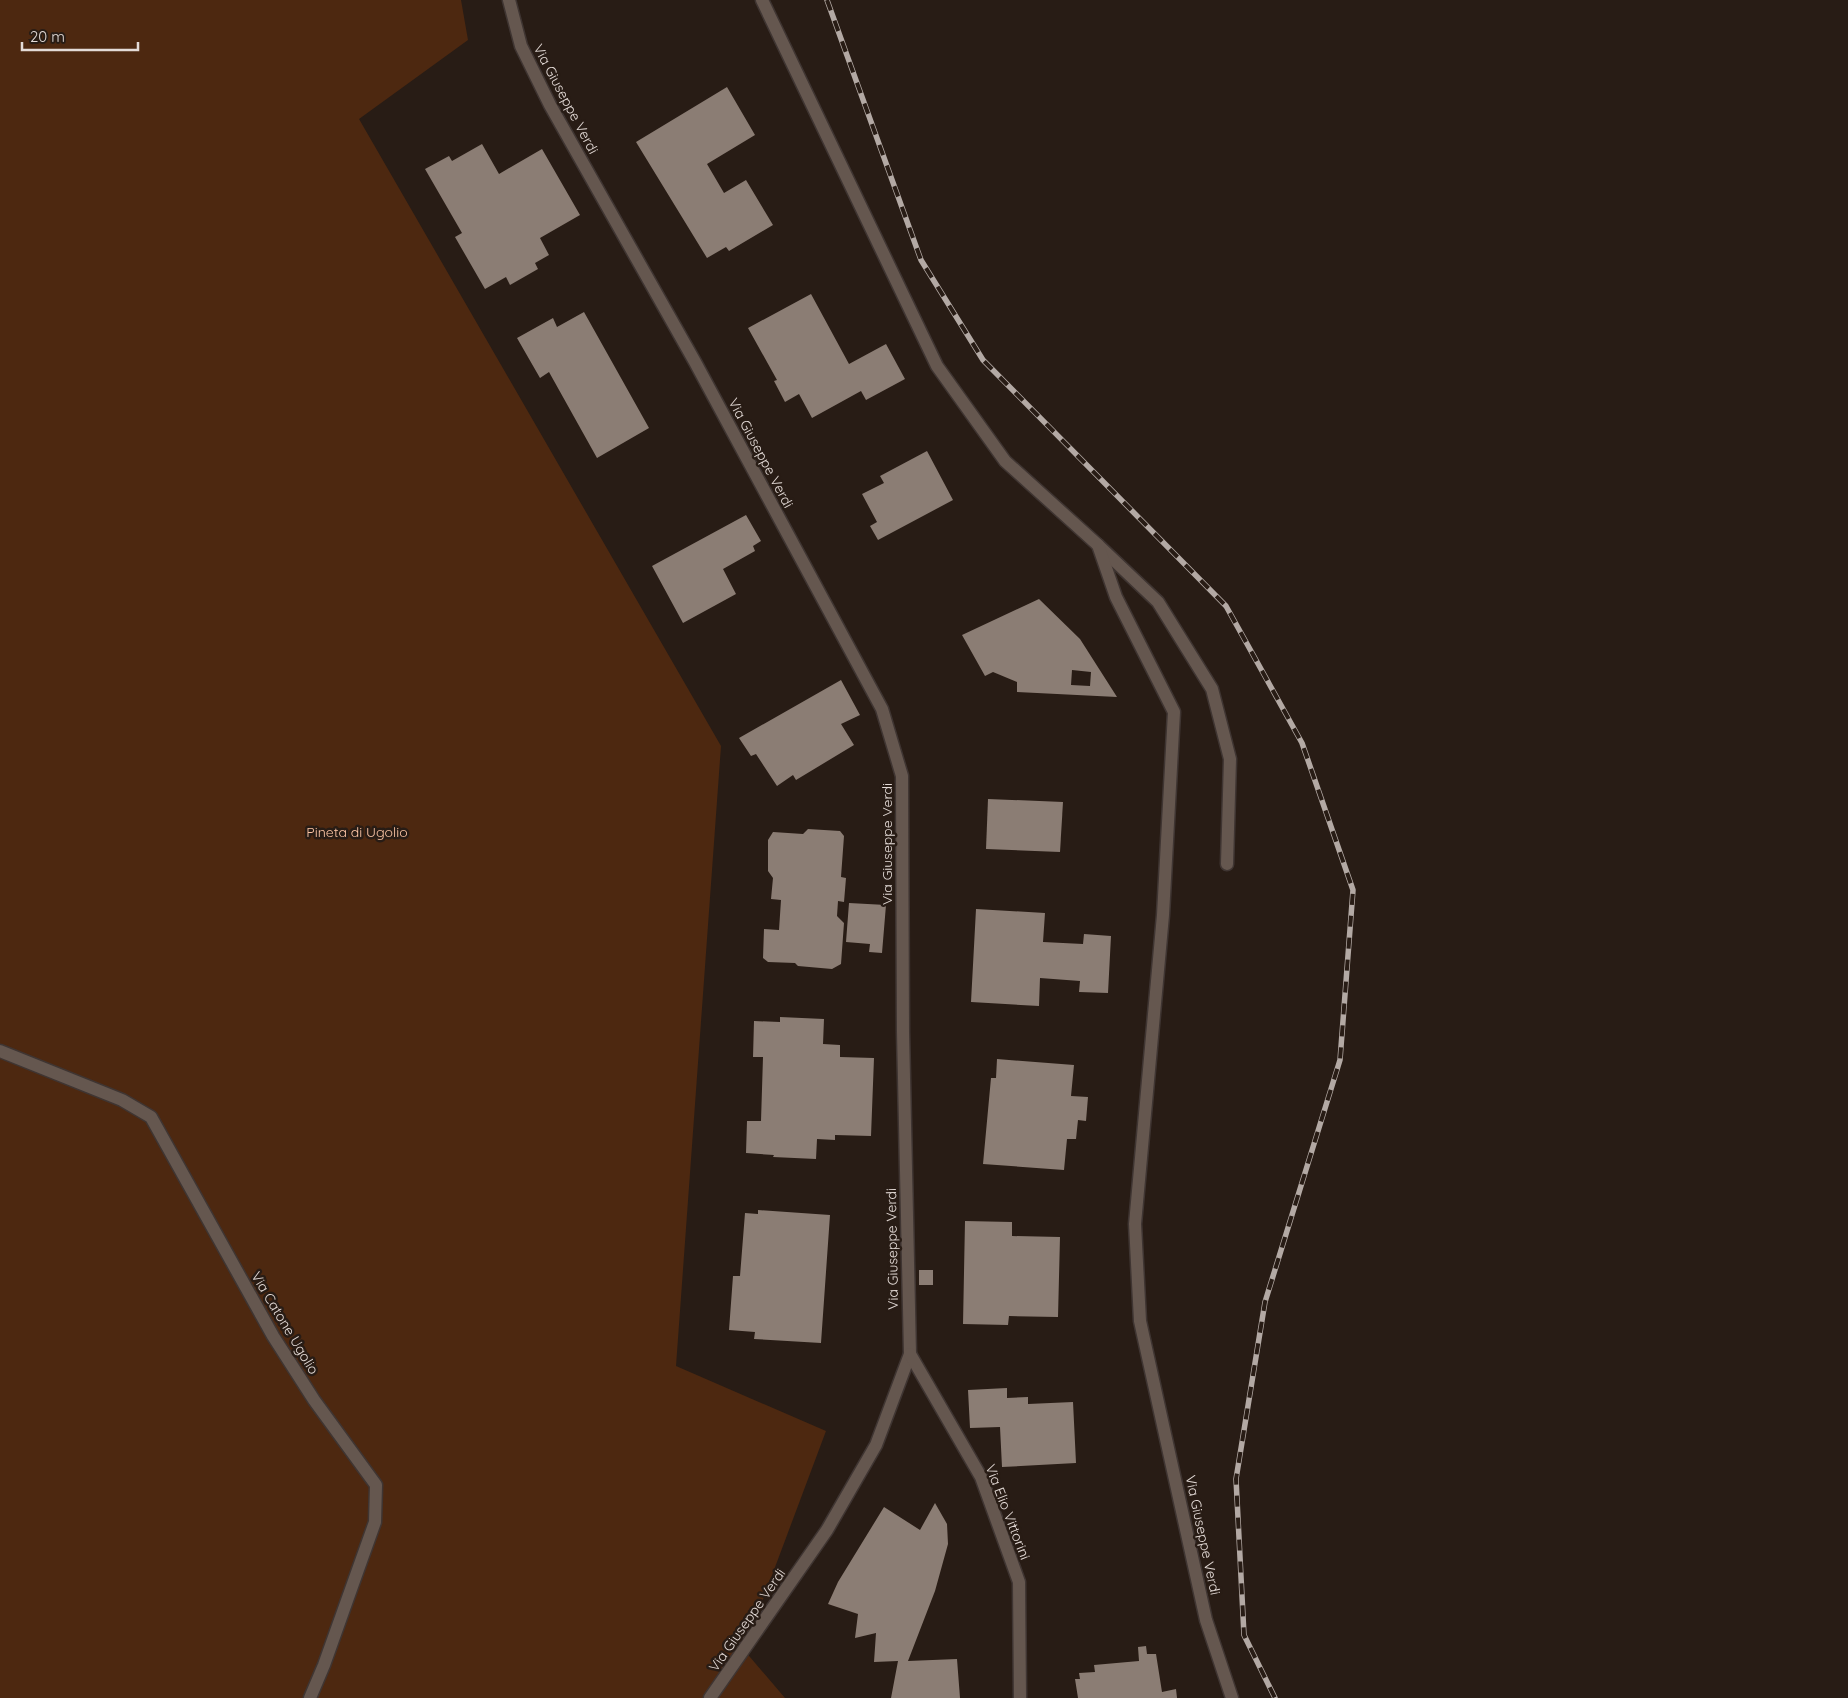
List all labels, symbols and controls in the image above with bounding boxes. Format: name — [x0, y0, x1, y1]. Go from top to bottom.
scale bar — [22, 20, 139, 52]
text: 20 m — [30, 27, 65, 46]
street label: Via Giuseppe Verdi — [529, 41, 603, 157]
street label: Via Giuseppe Verdi — [724, 395, 798, 511]
street label: Via Giuseppe Verdi — [878, 783, 896, 905]
park label: Pineta di Ugolio — [306, 823, 408, 841]
street label: Via Giuseppe Verdi — [882, 1188, 902, 1310]
street label: Via Catone Ugolio — [247, 1268, 323, 1378]
street label: Via Elio Vittorini — [982, 1462, 1034, 1562]
street label: Via Giuseppe Verdi — [1182, 1473, 1224, 1597]
street label: Via Giuseppe Verdi — [705, 1565, 789, 1675]

